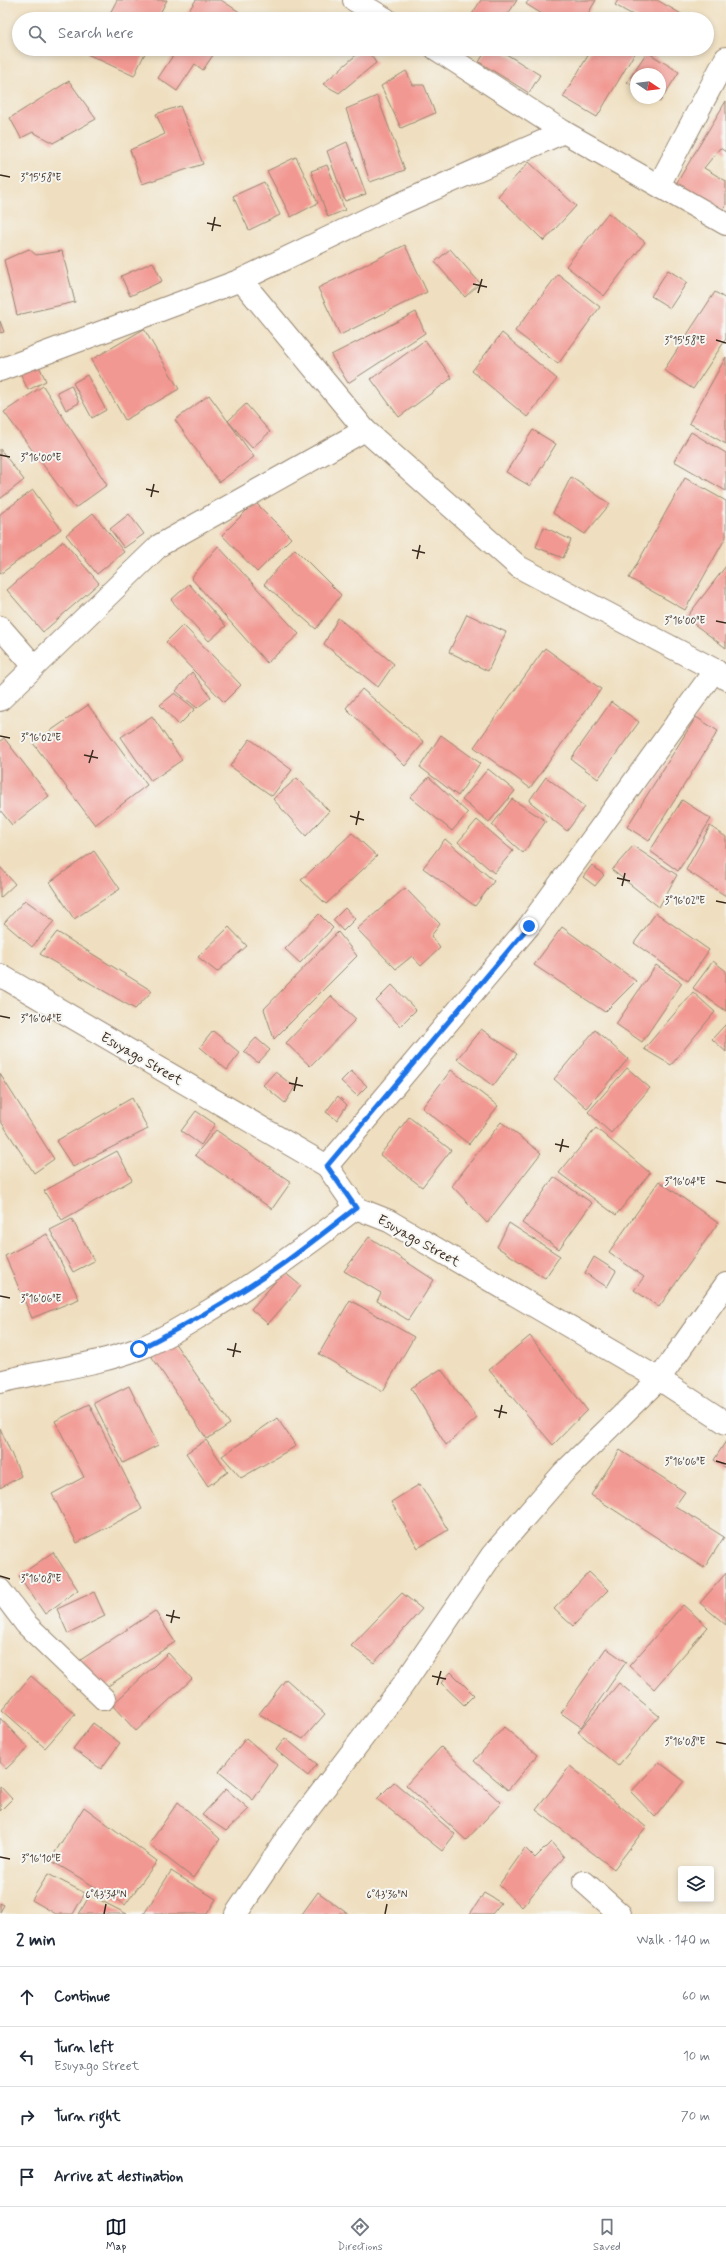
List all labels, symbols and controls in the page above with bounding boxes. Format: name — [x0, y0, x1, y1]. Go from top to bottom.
search box — [12, 12, 714, 56]
icon: search — [26, 23, 48, 45]
text: Search here — [58, 24, 134, 44]
north arrow — [630, 68, 666, 104]
text: 3°15'58"E — [21, 171, 62, 185]
text: 3°15'58"E — [665, 334, 706, 348]
text: 3°16'00"E — [21, 451, 62, 465]
text: 3°16'00"E — [665, 614, 706, 628]
text: 3°16'02"E — [21, 731, 61, 745]
text: 3°16'02"E — [665, 894, 705, 908]
route end — [520, 917, 538, 935]
text: 3°16'04"E — [20, 1012, 62, 1026]
street label: Esuyago Street — [97, 1028, 186, 1091]
text: 3°16'04"E — [664, 1175, 706, 1189]
street label: Esuyago Street — [374, 1211, 464, 1272]
text: 3°16'06"E — [21, 1292, 61, 1306]
route start — [130, 1340, 148, 1358]
text: 3°16'06"E — [665, 1455, 705, 1469]
text: 3°16'08"E — [21, 1572, 61, 1586]
text: 3°16'08"E — [665, 1735, 705, 1749]
text: 3°16'10"E — [21, 1852, 61, 1866]
map controls — [678, 1866, 714, 1902]
button: layers — [678, 1866, 714, 1902]
text: 6°43'34"N — [85, 1888, 127, 1902]
text: 6°43'36"N — [366, 1888, 408, 1902]
text: 2 min — [16, 1929, 56, 1951]
text: Walk · 140 m — [637, 1932, 710, 1949]
icon: ahead — [16, 1986, 38, 2008]
text: Continue — [54, 1987, 110, 2007]
text: 60 m — [682, 1988, 710, 2005]
text: Turn left — [54, 2038, 114, 2058]
icon: left — [16, 2046, 38, 2068]
text: 10 m — [683, 2048, 710, 2065]
text: Esuyago Street — [54, 2058, 139, 2075]
icon: right — [16, 2106, 38, 2128]
text: Turn right — [54, 2107, 121, 2127]
text: 70 m — [681, 2108, 710, 2125]
icon: arrive — [16, 2166, 38, 2188]
text: Arrive at destination — [54, 2167, 183, 2187]
tab: Map — [105, 2216, 127, 2254]
tab: Directions — [337, 2216, 383, 2254]
tab: Saved — [593, 2216, 621, 2254]

